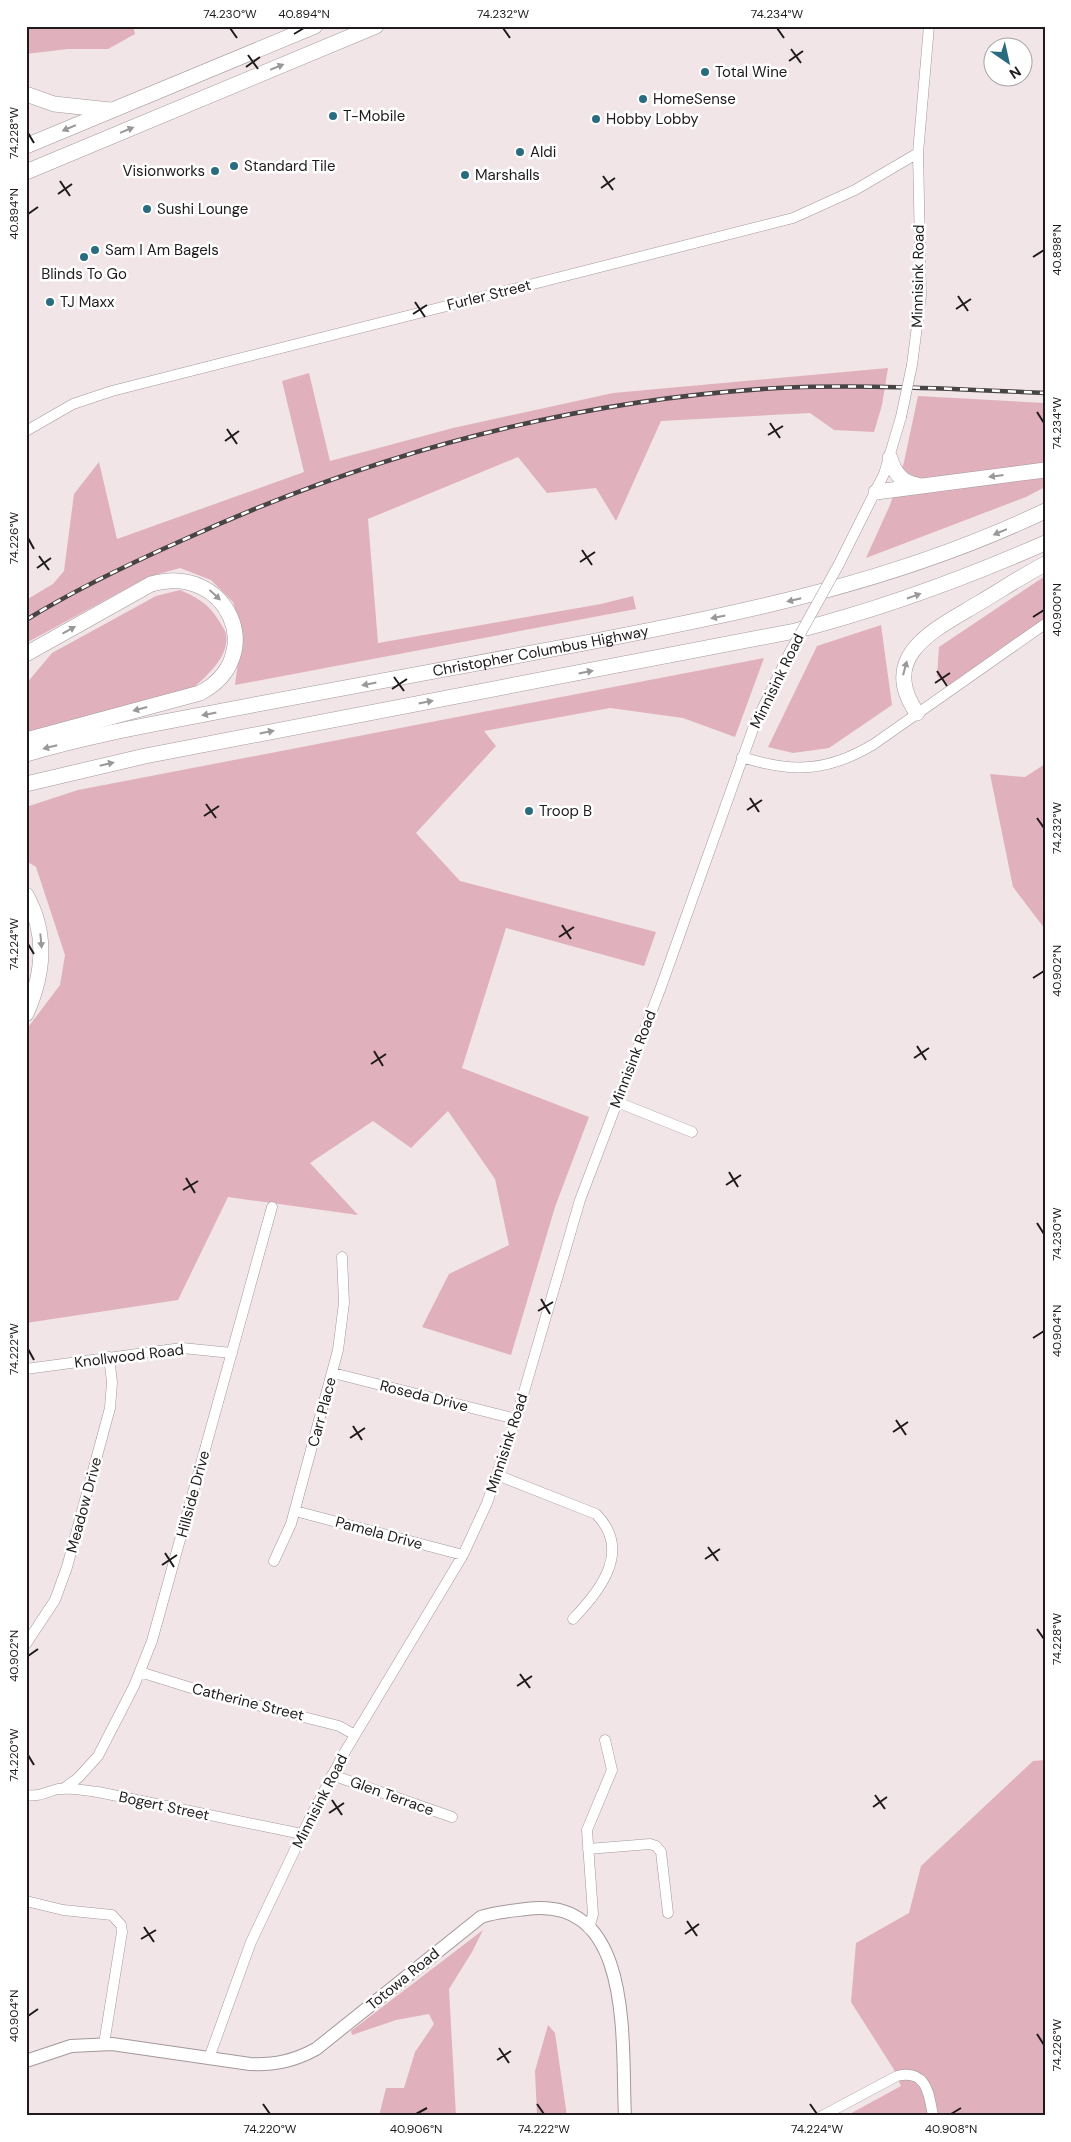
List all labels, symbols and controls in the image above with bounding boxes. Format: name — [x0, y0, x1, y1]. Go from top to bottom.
text: 74.230°W — [203, 6, 257, 22]
text: 40.894°N — [278, 6, 330, 22]
text: 74.232°W — [477, 6, 529, 22]
text: 74.234°W — [751, 6, 804, 22]
north arrow — [984, 38, 1034, 88]
place label: Total Wine — [715, 62, 787, 82]
text: N — [1006, 62, 1025, 83]
one-way arrow — [270, 63, 285, 70]
marker: Total Wine — [699, 66, 711, 78]
place label: HomeSense — [653, 89, 736, 109]
marker: HomeSense — [637, 93, 649, 105]
place label: T-Mobile — [343, 106, 405, 126]
text: 74.228°W — [6, 107, 22, 159]
place label: Hobby Lobby — [606, 109, 699, 129]
marker: T-Mobile — [327, 110, 339, 122]
marker: Hobby Lobby — [590, 113, 602, 125]
one-way arrow — [62, 125, 76, 133]
one-way arrow — [120, 125, 135, 133]
place label: Aldi — [530, 142, 556, 162]
marker: Aldi — [514, 146, 526, 158]
place label: Standard Tile — [244, 156, 335, 176]
marker: Standard Tile — [228, 160, 240, 172]
place label: Visionworks — [122, 161, 205, 181]
marker: Visionworks — [209, 165, 221, 177]
place label: Marshalls — [475, 165, 540, 185]
marker: Marshalls — [459, 169, 471, 181]
text: 40.894°N — [6, 188, 22, 240]
place label: Sushi Lounge — [157, 199, 248, 219]
marker: Sushi Lounge — [141, 203, 153, 215]
street label: Minnisink Road — [907, 224, 929, 328]
text: 40.898°N — [1049, 224, 1065, 276]
place label: Sam I Am Bagels — [105, 240, 219, 260]
marker: Sam I Am Bagels — [89, 244, 101, 256]
marker: Blinds To Go — [78, 251, 90, 263]
place label: Blinds To Go — [41, 264, 127, 284]
street label: Furler Street — [445, 275, 533, 315]
place label: TJ Maxx — [60, 292, 115, 312]
marker: TJ Maxx — [44, 296, 56, 308]
text: 74.234°W — [1049, 396, 1065, 449]
one-way arrow — [988, 472, 1004, 480]
text: 74.226°W — [6, 511, 22, 564]
one-way arrow — [993, 528, 1007, 536]
text: 40.900°N — [1049, 583, 1065, 637]
one-way arrow — [208, 589, 220, 601]
one-way arrow — [907, 592, 922, 600]
one-way arrow — [786, 596, 801, 604]
one-way arrow — [709, 614, 725, 622]
street label: Christopher Columbus Highway — [431, 621, 651, 681]
one-way arrow — [62, 625, 75, 634]
street label: Minnisink Road — [745, 630, 809, 732]
one-way arrow — [901, 660, 909, 676]
one-way arrow — [578, 667, 594, 675]
one-way arrow — [360, 680, 376, 688]
one-way arrow — [419, 698, 434, 706]
one-way arrow — [132, 705, 147, 713]
one-way arrow — [201, 710, 217, 718]
one-way arrow — [259, 728, 275, 736]
one-way arrow — [43, 743, 58, 751]
one-way arrow — [100, 759, 116, 767]
place label: Troop B — [539, 801, 592, 821]
text: 74.232°W — [1049, 802, 1065, 854]
marker: Troop B — [523, 805, 535, 817]
text: 74.224°W — [6, 918, 22, 970]
one-way arrow — [37, 933, 45, 949]
text: 40.902°N — [1049, 945, 1065, 997]
street label: Minnisink Road — [605, 1007, 661, 1111]
text: 74.230°W — [1049, 1207, 1065, 1261]
text: 40.904°N — [1049, 1305, 1065, 1357]
text: 74.222°W — [6, 1323, 22, 1375]
street label: Knollwood Road — [73, 1339, 185, 1373]
street label: Carr Place — [303, 1375, 341, 1449]
street label: Roseda Drive — [378, 1375, 470, 1417]
street label: Minnisink Road — [482, 1391, 532, 1495]
street label: Hillside Drive — [172, 1448, 214, 1540]
street label: Meadow Drive — [62, 1455, 106, 1555]
street label: Pamela Drive — [333, 1512, 425, 1554]
text: 74.228°W — [1049, 1613, 1065, 1665]
text: 40.902°N — [6, 1630, 22, 1682]
street label: Catherine Street — [190, 1678, 306, 1726]
text: 74.220°W — [6, 1728, 22, 1782]
street label: Minnisink Road — [288, 1750, 352, 1852]
street label: Glen Terrace — [347, 1772, 437, 1820]
street label: Bogert Street — [117, 1787, 211, 1825]
street label: Totowa Road — [362, 1943, 444, 2015]
text: 40.904°N — [6, 1990, 22, 2042]
text: 74.226°W — [1049, 2018, 1065, 2071]
text: 74.220°W — [243, 2121, 297, 2137]
text: 40.906°N — [390, 2121, 442, 2137]
text: 74.222°W — [518, 2121, 570, 2137]
text: 74.224°W — [791, 2121, 843, 2137]
text: 40.908°N — [925, 2121, 977, 2137]

